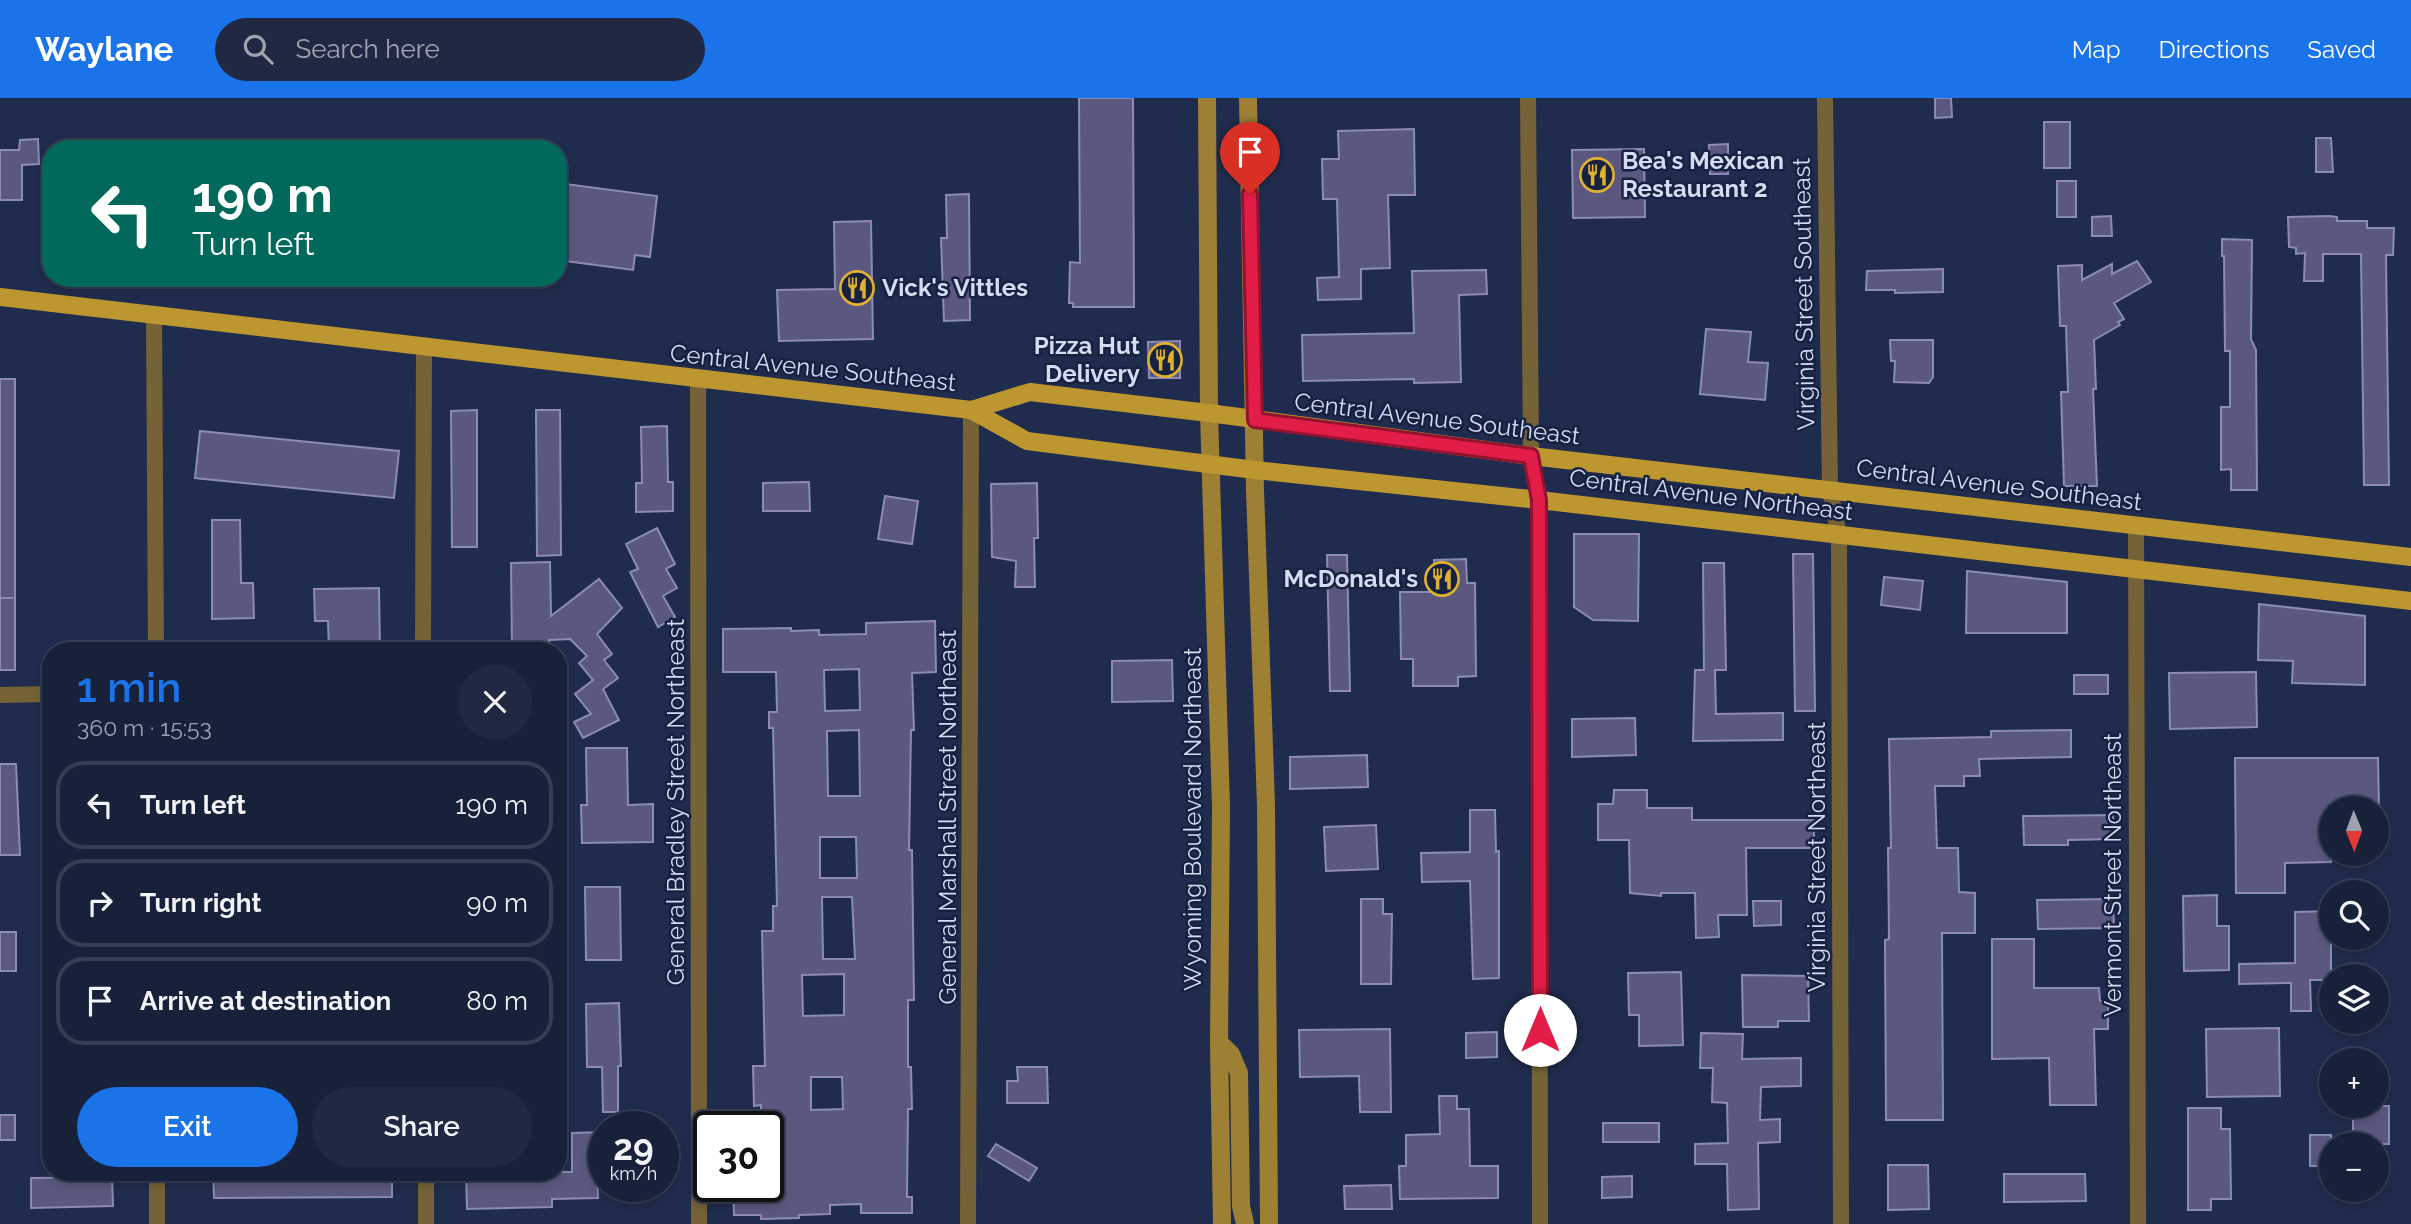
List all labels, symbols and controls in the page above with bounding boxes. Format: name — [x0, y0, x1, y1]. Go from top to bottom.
search box — [215, 18, 705, 81]
text: Waylane — [35, 30, 173, 69]
icon: search — [239, 30, 277, 68]
text: Search here — [295, 34, 440, 64]
text: Map — [2072, 35, 2121, 64]
text: Directions — [2159, 35, 2269, 64]
text: Saved — [2307, 35, 2376, 64]
pin — [1220, 122, 1280, 194]
icon: arrive — [1231, 133, 1269, 171]
place label: Bea's Mexican Restaurant 2 — [1622, 146, 1784, 203]
restaurant icon: Bea's Mexican Restaurant 2 — [1578, 156, 1616, 194]
street label: Virginia Street Southeast — [1787, 157, 1820, 431]
text: 190 m — [192, 166, 333, 223]
icon: left — [77, 168, 168, 259]
text: Turn left — [192, 225, 314, 262]
restaurant icon: Vick's Vittles — [838, 269, 876, 307]
place label: Vick's Vittles — [882, 273, 1028, 302]
place label: Pizza Hut Delivery — [1034, 331, 1140, 388]
street label: Central Avenue Southeast — [669, 338, 957, 397]
restaurant icon: Pizza Hut Delivery — [1146, 341, 1184, 379]
street label: Central Avenue Southeast — [1293, 387, 1581, 450]
street label: Central Avenue Southeast — [1855, 453, 2143, 516]
street label: Central Avenue Northeast — [1568, 463, 1854, 526]
restaurant icon: McDonald's — [1423, 560, 1461, 598]
place label: McDonald's — [1284, 564, 1418, 593]
street label: General Bradley Street Northeast — [661, 619, 690, 985]
street label: General Marshall Street Northeast — [933, 630, 962, 1004]
street label: Wyoming Boulevard Northeast — [1178, 647, 1207, 991]
text: 1 min — [77, 663, 181, 712]
button: close — [458, 665, 532, 739]
text: 360 m · 15:53 — [77, 714, 212, 741]
street label: Virginia Street Northeast — [1802, 722, 1831, 992]
street label: Vermont Street Northeast — [2098, 733, 2127, 1017]
icon: left — [81, 786, 119, 824]
text: Turn left — [140, 790, 246, 820]
text: 190 m — [455, 790, 528, 820]
north arrow — [2319, 796, 2389, 866]
map controls — [2319, 796, 2389, 1202]
button: search — [2319, 880, 2389, 950]
icon: right — [81, 884, 119, 922]
text: Turn right — [140, 888, 261, 918]
text: 90 m — [466, 888, 528, 918]
button: layers — [2319, 964, 2389, 1034]
icon: arrive — [81, 982, 119, 1020]
text: Arrive at destination — [140, 986, 391, 1016]
text: 80 m — [466, 986, 528, 1016]
position arrow — [1503, 993, 1577, 1067]
button: + — [2319, 1048, 2389, 1118]
button: Exit — [77, 1087, 298, 1167]
button: Share — [312, 1087, 532, 1167]
speed limit sign: 30 — [693, 1111, 784, 1202]
text: 29 — [613, 1127, 654, 1168]
button: − — [2319, 1132, 2389, 1202]
text: km/h — [610, 1163, 657, 1184]

